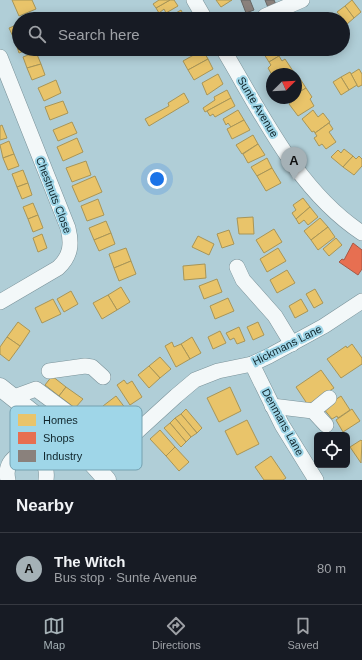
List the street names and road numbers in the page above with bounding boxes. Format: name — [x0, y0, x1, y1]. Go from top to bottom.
street label: Sunte Avenue — [235, 75, 281, 139]
street label: Chestnuts Close — [34, 155, 74, 235]
street label: Hickmans Lane — [250, 322, 324, 368]
street label: Denmans Lane — [260, 386, 306, 458]

